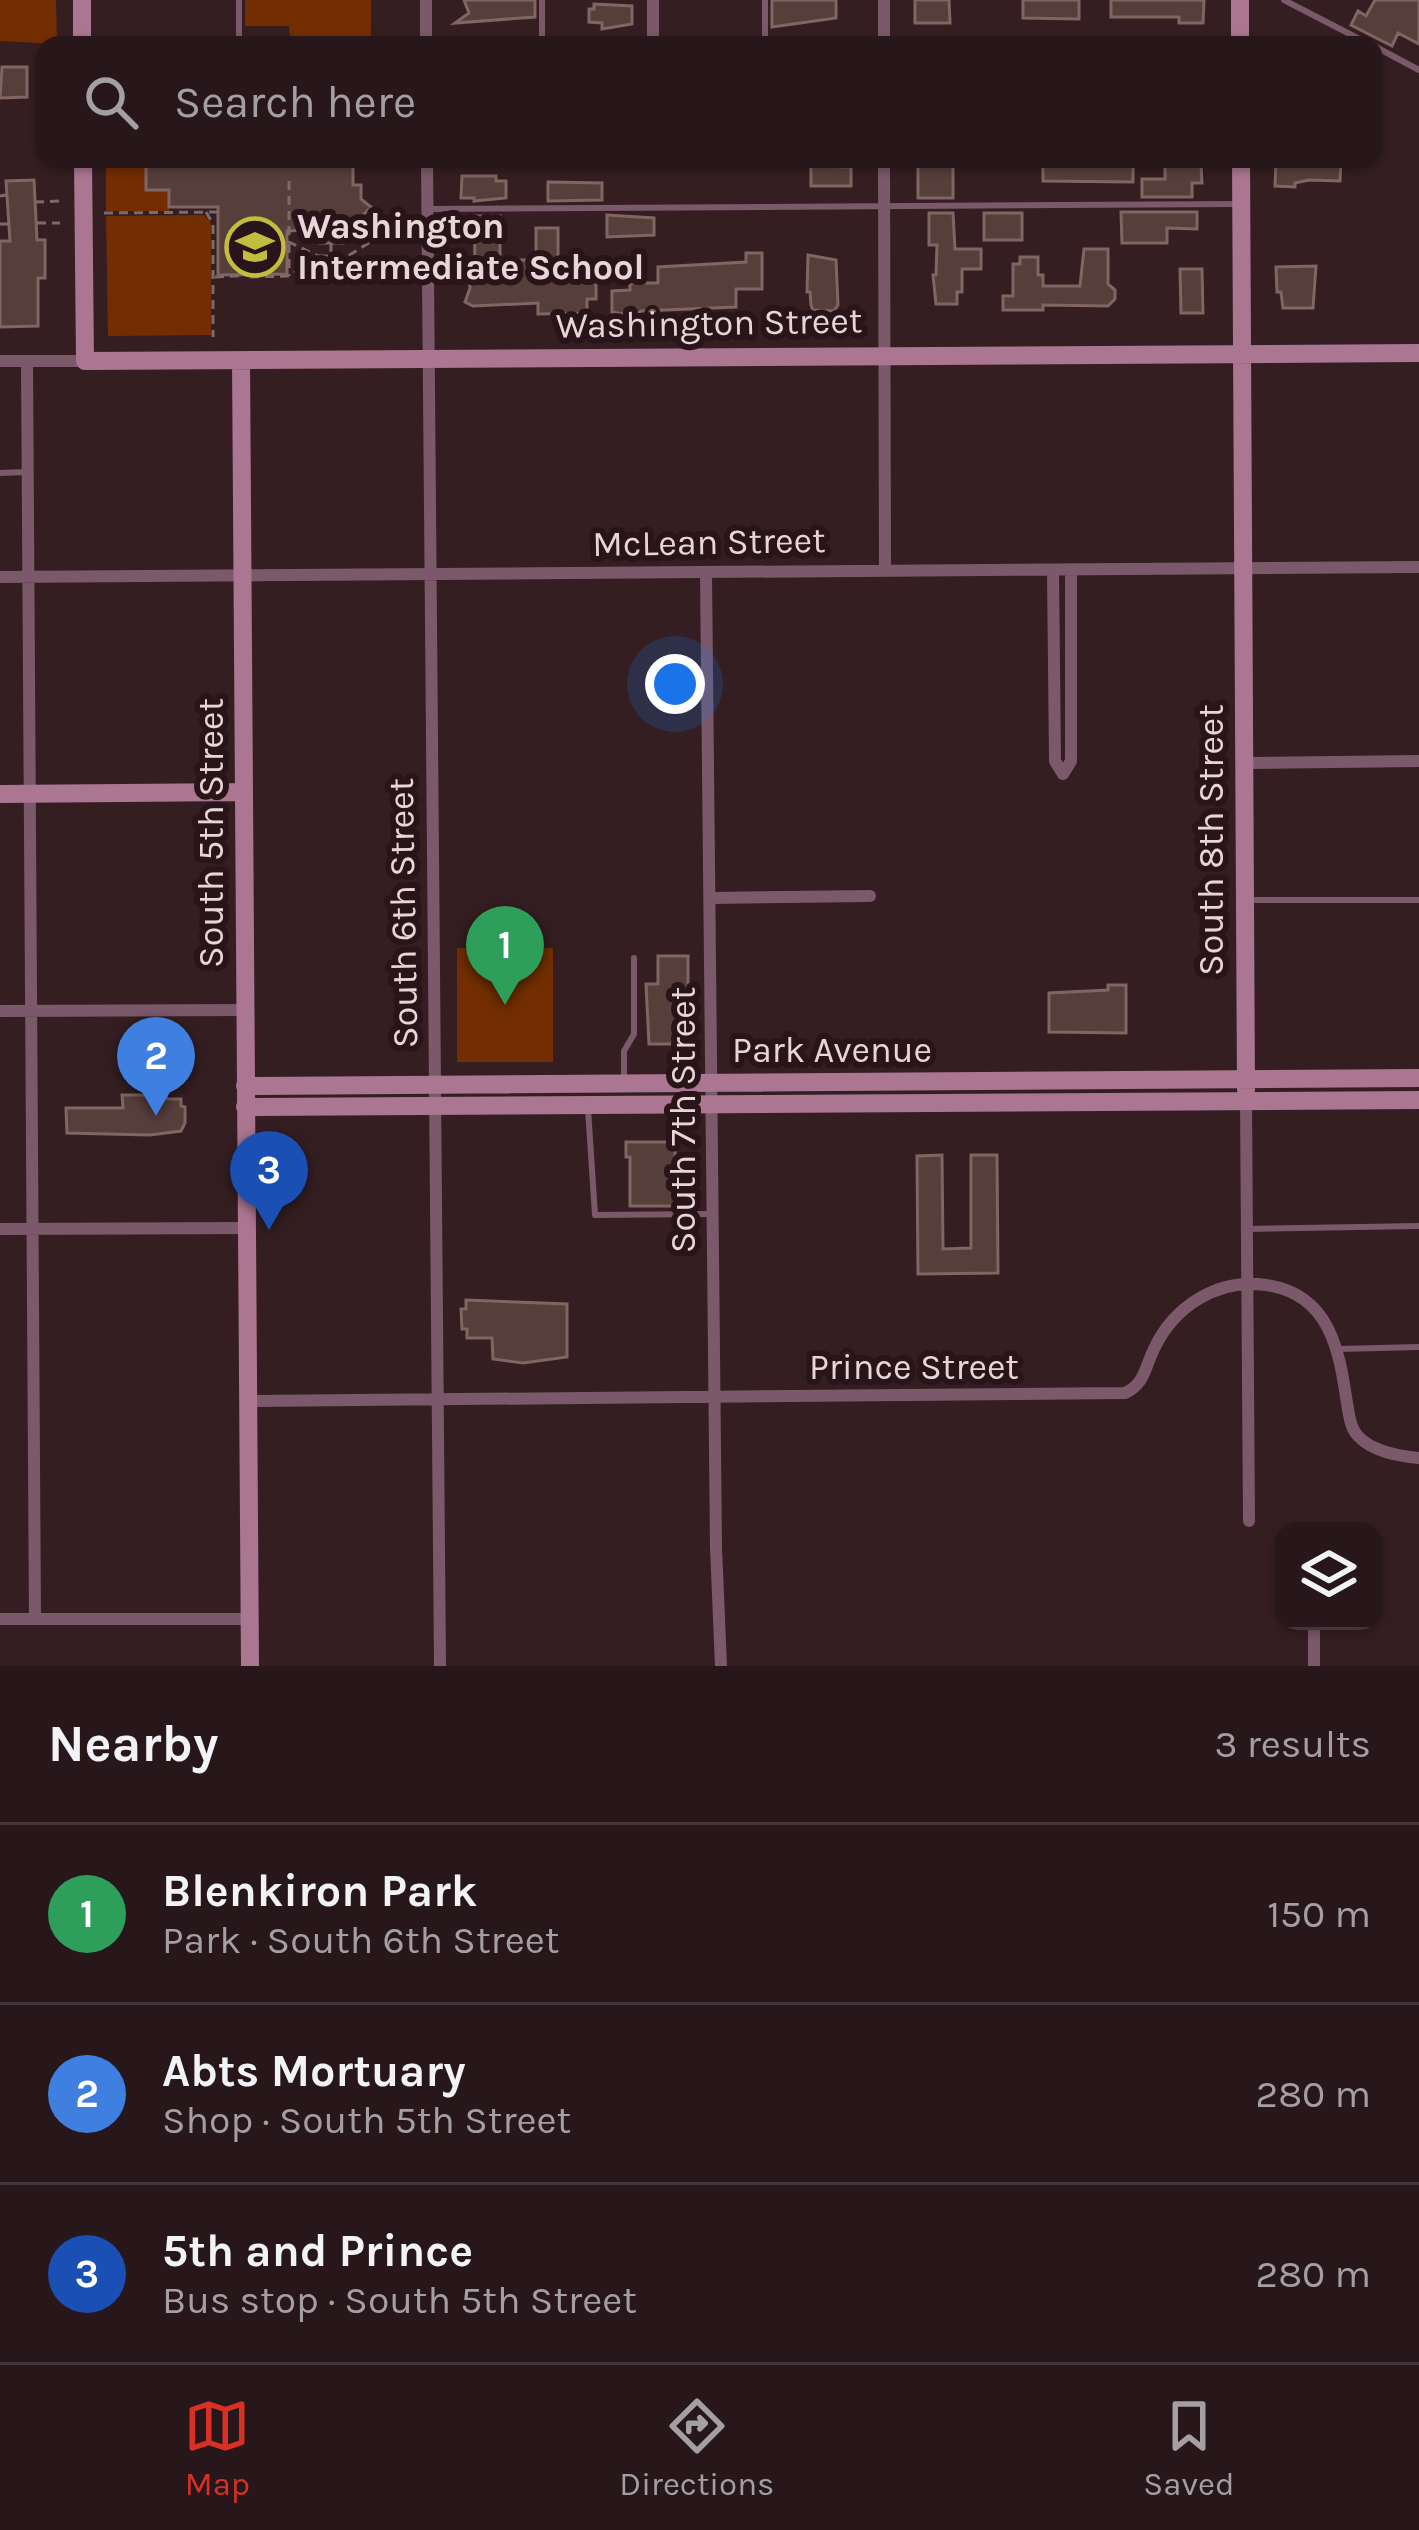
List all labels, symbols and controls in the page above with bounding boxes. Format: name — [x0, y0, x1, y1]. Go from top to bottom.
search box — [36, 36, 1383, 168]
icon: search — [78, 69, 144, 135]
text: Search here — [174, 76, 416, 128]
place label: Washington Intermediate School — [297, 205, 645, 288]
school or university icon: Washington Intermediate School — [224, 216, 286, 278]
street label: Washington Street — [555, 299, 863, 347]
street label: McLean Street — [592, 519, 826, 565]
your location — [645, 654, 705, 714]
street label: South 5th Street — [190, 698, 232, 968]
street label: South 8th Street — [1190, 704, 1232, 976]
street label: South 6th Street — [380, 778, 426, 1048]
pin: 1 — [466, 906, 544, 1005]
street label: South 7th Street — [662, 987, 704, 1253]
pin: 2 — [117, 1017, 195, 1116]
street label: Park Avenue — [732, 1029, 932, 1071]
pin: 3 — [230, 1131, 308, 1230]
street label: Prince Street — [809, 1346, 1019, 1388]
map controls — [1275, 1522, 1383, 1630]
button: layers — [1275, 1522, 1383, 1630]
text: Nearby — [48, 1714, 218, 1774]
text: 3 results — [1214, 1721, 1371, 1767]
text: Blenkiron Park — [162, 1865, 477, 1917]
text: 1 — [80, 1891, 94, 1937]
text: 150 m — [1267, 1891, 1371, 1937]
text: Park · South 6th Street — [162, 1917, 559, 1963]
text: Abts Mortuary — [162, 2045, 466, 2097]
text: 2 — [75, 2071, 99, 2117]
text: 280 m — [1256, 2071, 1371, 2117]
text: Shop · South 5th Street — [162, 2097, 571, 2143]
text: 5th and Prince — [162, 2225, 473, 2277]
text: 3 — [75, 2251, 99, 2297]
text: 280 m — [1256, 2251, 1371, 2297]
text: Bus stop · South 5th Street — [162, 2277, 637, 2323]
tab: Map — [184, 2393, 250, 2503]
tab: Directions — [619, 2393, 774, 2503]
tab: Saved — [1143, 2393, 1235, 2503]

